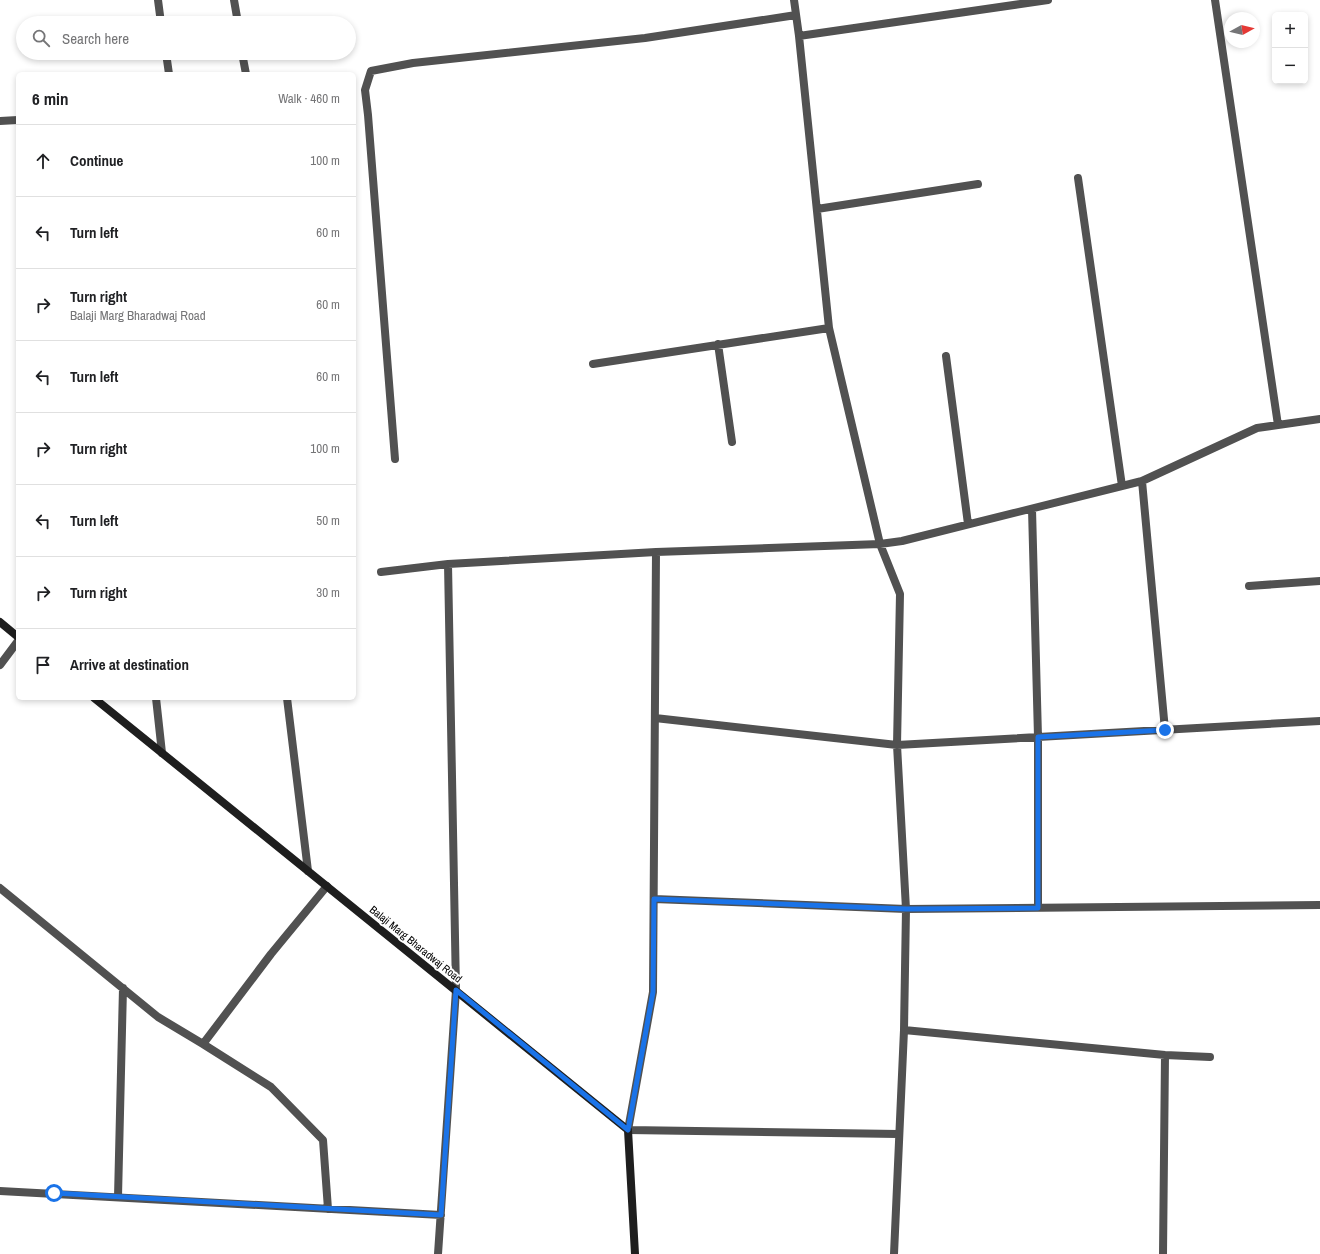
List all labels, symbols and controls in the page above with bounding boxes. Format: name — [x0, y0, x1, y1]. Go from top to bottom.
north arrow — [1224, 12, 1260, 48]
map controls — [1272, 12, 1308, 84]
button: + — [1272, 12, 1308, 48]
search box — [16, 16, 356, 60]
icon: search — [30, 27, 52, 49]
text: Search here — [62, 28, 129, 49]
button: − — [1272, 48, 1308, 84]
text: 6 min — [32, 87, 68, 110]
text: Walk · 460 m — [278, 90, 340, 107]
icon: ahead — [32, 150, 54, 172]
text: Continue — [70, 150, 123, 171]
text: 100 m — [310, 152, 340, 169]
icon: left — [32, 222, 54, 244]
text: Turn left — [70, 222, 118, 243]
text: 60 m — [316, 224, 340, 241]
text: Turn right — [70, 286, 127, 307]
icon: right — [32, 294, 54, 316]
text: 60 m — [316, 296, 340, 313]
text: Balaji Marg Bharadwaj Road — [70, 307, 206, 324]
icon: left — [32, 366, 54, 388]
text: Turn left — [70, 366, 118, 387]
text: 60 m — [316, 368, 340, 385]
icon: right — [32, 438, 54, 460]
text: Turn right — [70, 438, 127, 459]
text: 100 m — [310, 440, 340, 457]
icon: left — [32, 510, 54, 532]
text: Turn left — [70, 510, 118, 531]
text: 50 m — [316, 512, 340, 529]
icon: right — [32, 582, 54, 604]
text: Turn right — [70, 582, 127, 603]
text: 30 m — [316, 584, 340, 601]
icon: arrive — [32, 654, 54, 676]
text: Arrive at destination — [70, 654, 189, 675]
route end — [1156, 721, 1174, 739]
street label: Balaji Marg Bharadwaj Road — [367, 902, 465, 986]
route start — [45, 1184, 63, 1202]

